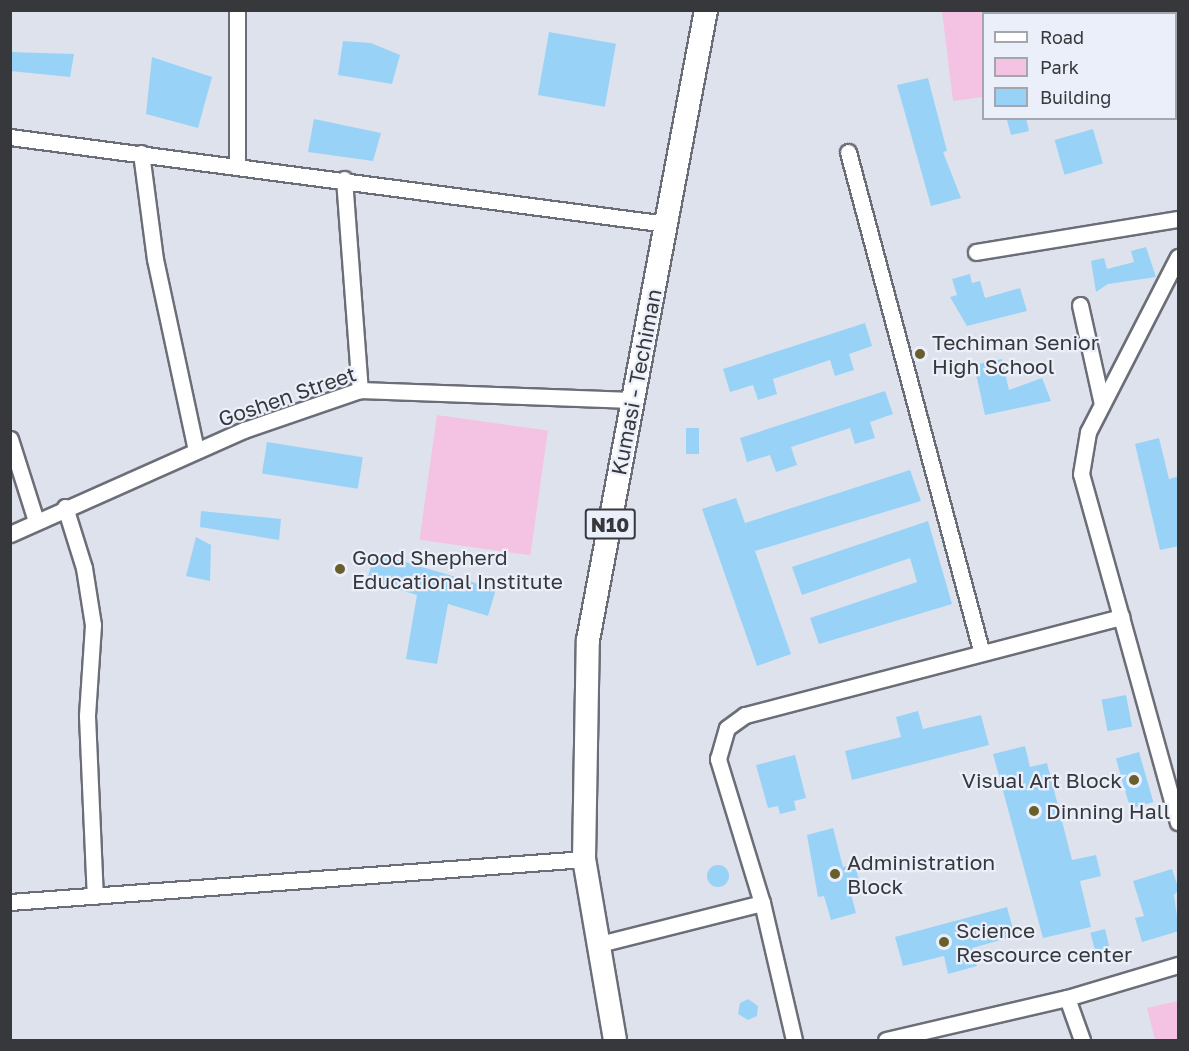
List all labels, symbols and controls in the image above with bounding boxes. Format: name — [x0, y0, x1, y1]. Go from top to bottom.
legend — [982, 12, 1177, 120]
text: Road — [1040, 26, 1084, 48]
text: Park — [1040, 56, 1079, 78]
text: Building — [1040, 86, 1111, 108]
street label: Kumasi - Techiman — [606, 287, 666, 477]
place label: Techiman Senior High School — [932, 329, 1099, 379]
marker: Techiman Senior High School — [913, 347, 927, 361]
street label: Goshen Street — [215, 361, 359, 431]
road number: N10 — [584, 507, 636, 541]
place label: Good Shepherd Educational Institute — [352, 544, 563, 594]
marker: Good Shepherd Educational Institute — [333, 562, 347, 576]
place label: Visual Art Block — [962, 767, 1122, 793]
marker: Visual Art Block — [1127, 773, 1141, 787]
place label: Dinning Hall — [1046, 798, 1170, 824]
marker: Dinning Hall — [1027, 804, 1041, 818]
place label: Administration Block — [847, 849, 995, 899]
marker: Administration Block — [828, 867, 842, 881]
place label: Science Rescource center — [956, 917, 1132, 967]
marker: Science Rescource center — [937, 935, 951, 949]

